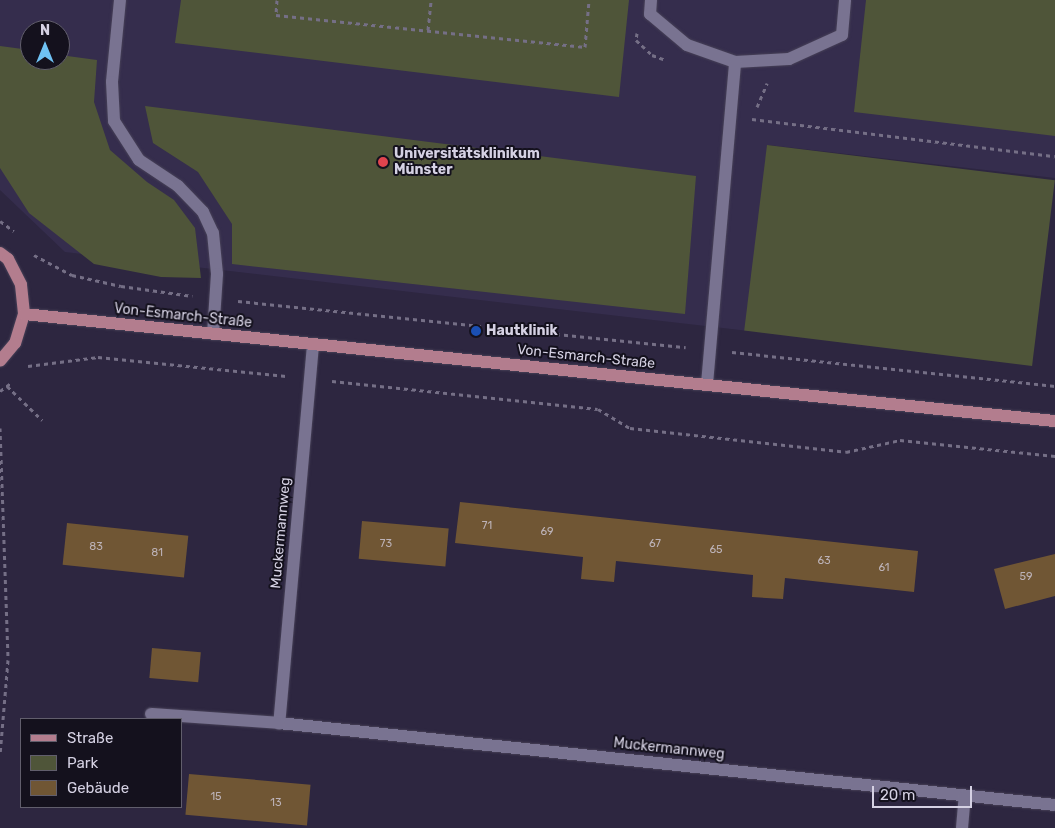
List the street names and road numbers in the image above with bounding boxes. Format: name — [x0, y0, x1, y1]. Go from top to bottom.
street label: Von-Esmarch-Straße — [113, 300, 253, 332]
street label: Von-Esmarch-Straße — [516, 341, 656, 373]
street label: Muckermannweg — [268, 477, 294, 589]
street label: Muckermannweg — [613, 735, 725, 763]

